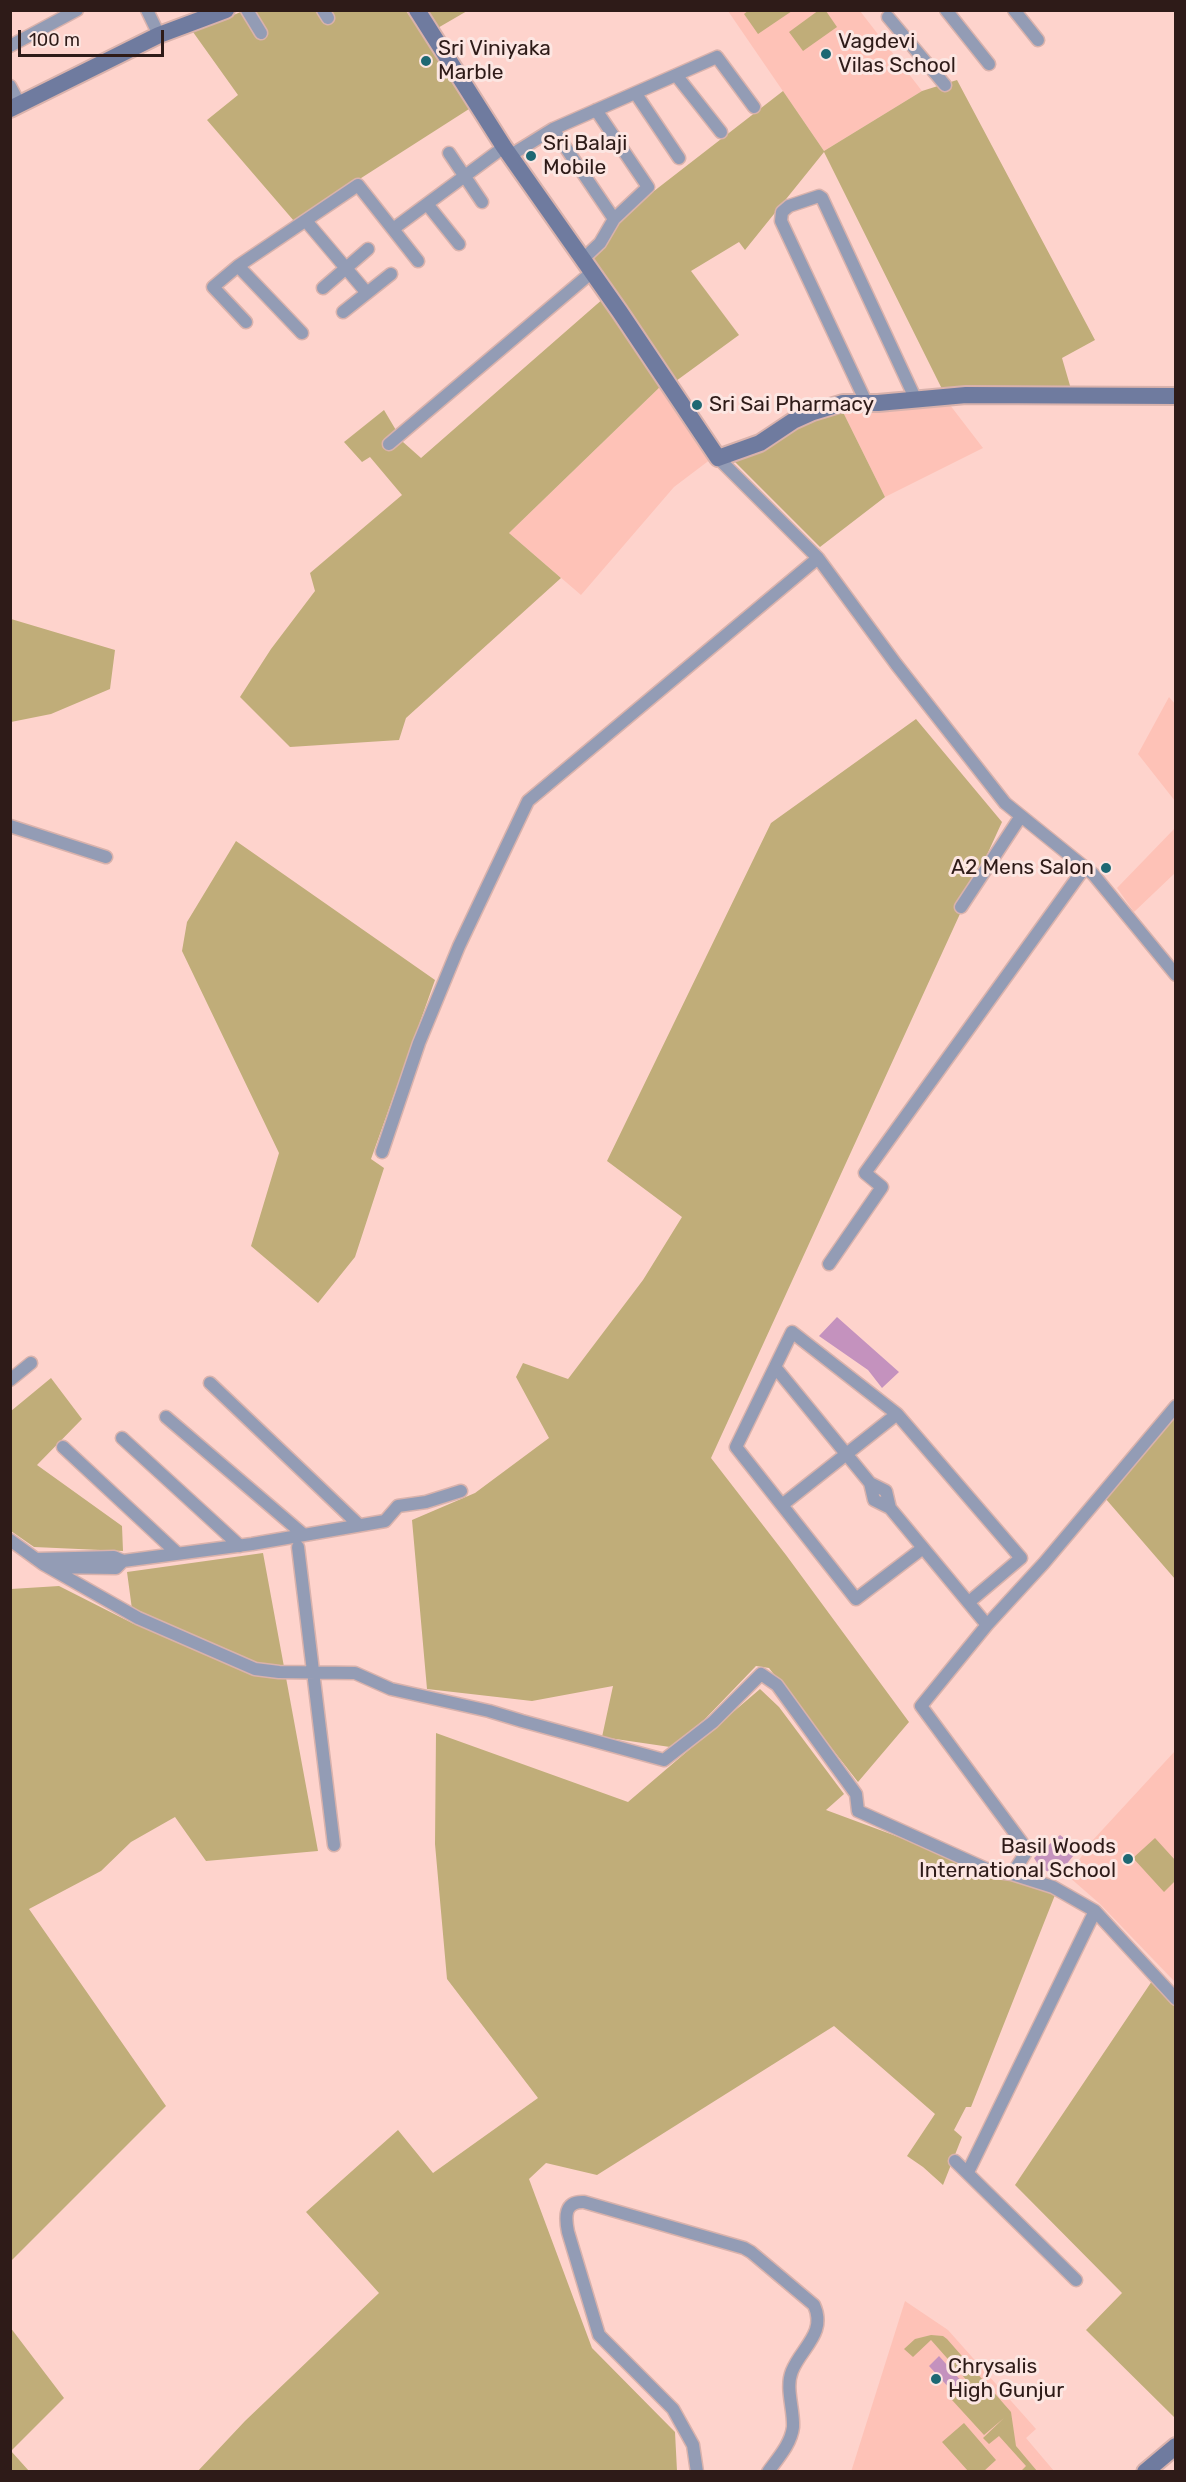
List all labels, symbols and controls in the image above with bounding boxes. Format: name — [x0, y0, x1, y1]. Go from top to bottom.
scale bar — [21, 18, 166, 56]
text: 100 m — [29, 29, 80, 51]
place label: Vagdevi Vilas School — [838, 29, 956, 79]
place label: Sri Viniyaka Marble — [438, 36, 551, 86]
marker: Vagdevi Vilas School — [819, 47, 833, 61]
marker: Sri Viniyaka Marble — [419, 54, 433, 68]
place label: Sri Balaji Mobile — [543, 131, 627, 181]
marker: Sri Balaji Mobile — [524, 149, 538, 163]
place label: Sri Sai Pharmacy — [709, 392, 874, 418]
marker: Sri Sai Pharmacy — [690, 398, 704, 412]
place label: A2 Mens Salon — [951, 855, 1094, 881]
marker: A2 Mens Salon — [1099, 861, 1113, 875]
place label: Basil Woods International School — [919, 1834, 1116, 1884]
marker: Basil Woods International School — [1121, 1852, 1135, 1866]
place label: Chrysalis High Gunjur — [948, 2354, 1064, 2404]
marker: Chrysalis High Gunjur — [929, 2372, 943, 2386]

